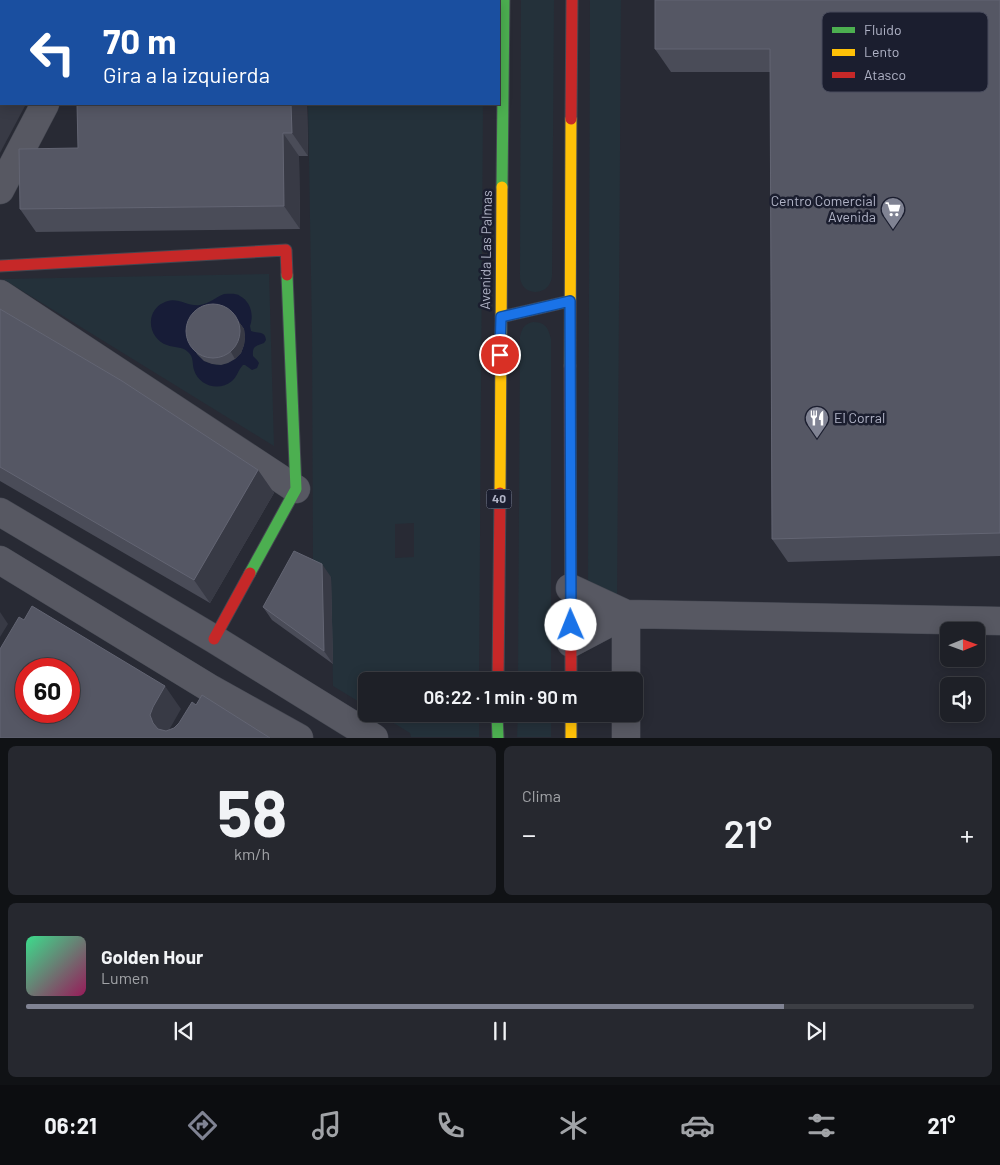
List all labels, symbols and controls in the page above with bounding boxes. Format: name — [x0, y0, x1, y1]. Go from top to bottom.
legend — [822, 12, 988, 92]
text: 70 m — [103, 19, 177, 61]
icon: left — [20, 20, 85, 85]
text: Fluido — [864, 21, 902, 38]
text: Lento — [864, 43, 899, 60]
text: Gira a la izquierda — [103, 61, 270, 87]
text: Atasco — [864, 66, 906, 83]
street label: Avenida Las Palmas — [476, 190, 495, 310]
place label: Centro Comercial Avenida — [771, 192, 876, 225]
supermarket icon: Centro Comercial Avenida — [880, 196, 906, 230]
pin — [479, 334, 521, 376]
icon: arrive — [486, 341, 514, 369]
restaurant icon: El Corral — [804, 405, 830, 439]
place label: El Corral — [834, 409, 885, 426]
road number: 40 — [486, 489, 512, 508]
position arrow — [544, 598, 596, 650]
north arrow — [940, 622, 985, 668]
map controls — [940, 622, 985, 722]
speed limit sign: 60 — [15, 658, 80, 723]
button: sound — [940, 677, 985, 722]
text: 06:22 · 1 min · 90 m — [423, 685, 578, 708]
text: 58 — [217, 772, 287, 850]
text: Clima — [522, 786, 561, 805]
text: 21° — [724, 810, 772, 856]
text: − — [522, 817, 536, 851]
text: + — [960, 817, 974, 851]
text: km/h — [234, 844, 270, 863]
text: Golden Hour — [101, 945, 203, 968]
text: Lumen — [101, 968, 149, 987]
icon: previous — [170, 1017, 198, 1045]
icon: pause — [486, 1017, 514, 1045]
icon: next — [802, 1017, 830, 1045]
icon: directions — [185, 1108, 220, 1143]
icon: music — [309, 1108, 344, 1143]
icon: phone — [433, 1108, 468, 1143]
icon: climate — [556, 1108, 591, 1143]
icon: car — [680, 1108, 715, 1143]
icon: filters — [804, 1108, 839, 1143]
text: 06:21 — [44, 1112, 97, 1138]
text: 21° — [927, 1112, 956, 1138]

